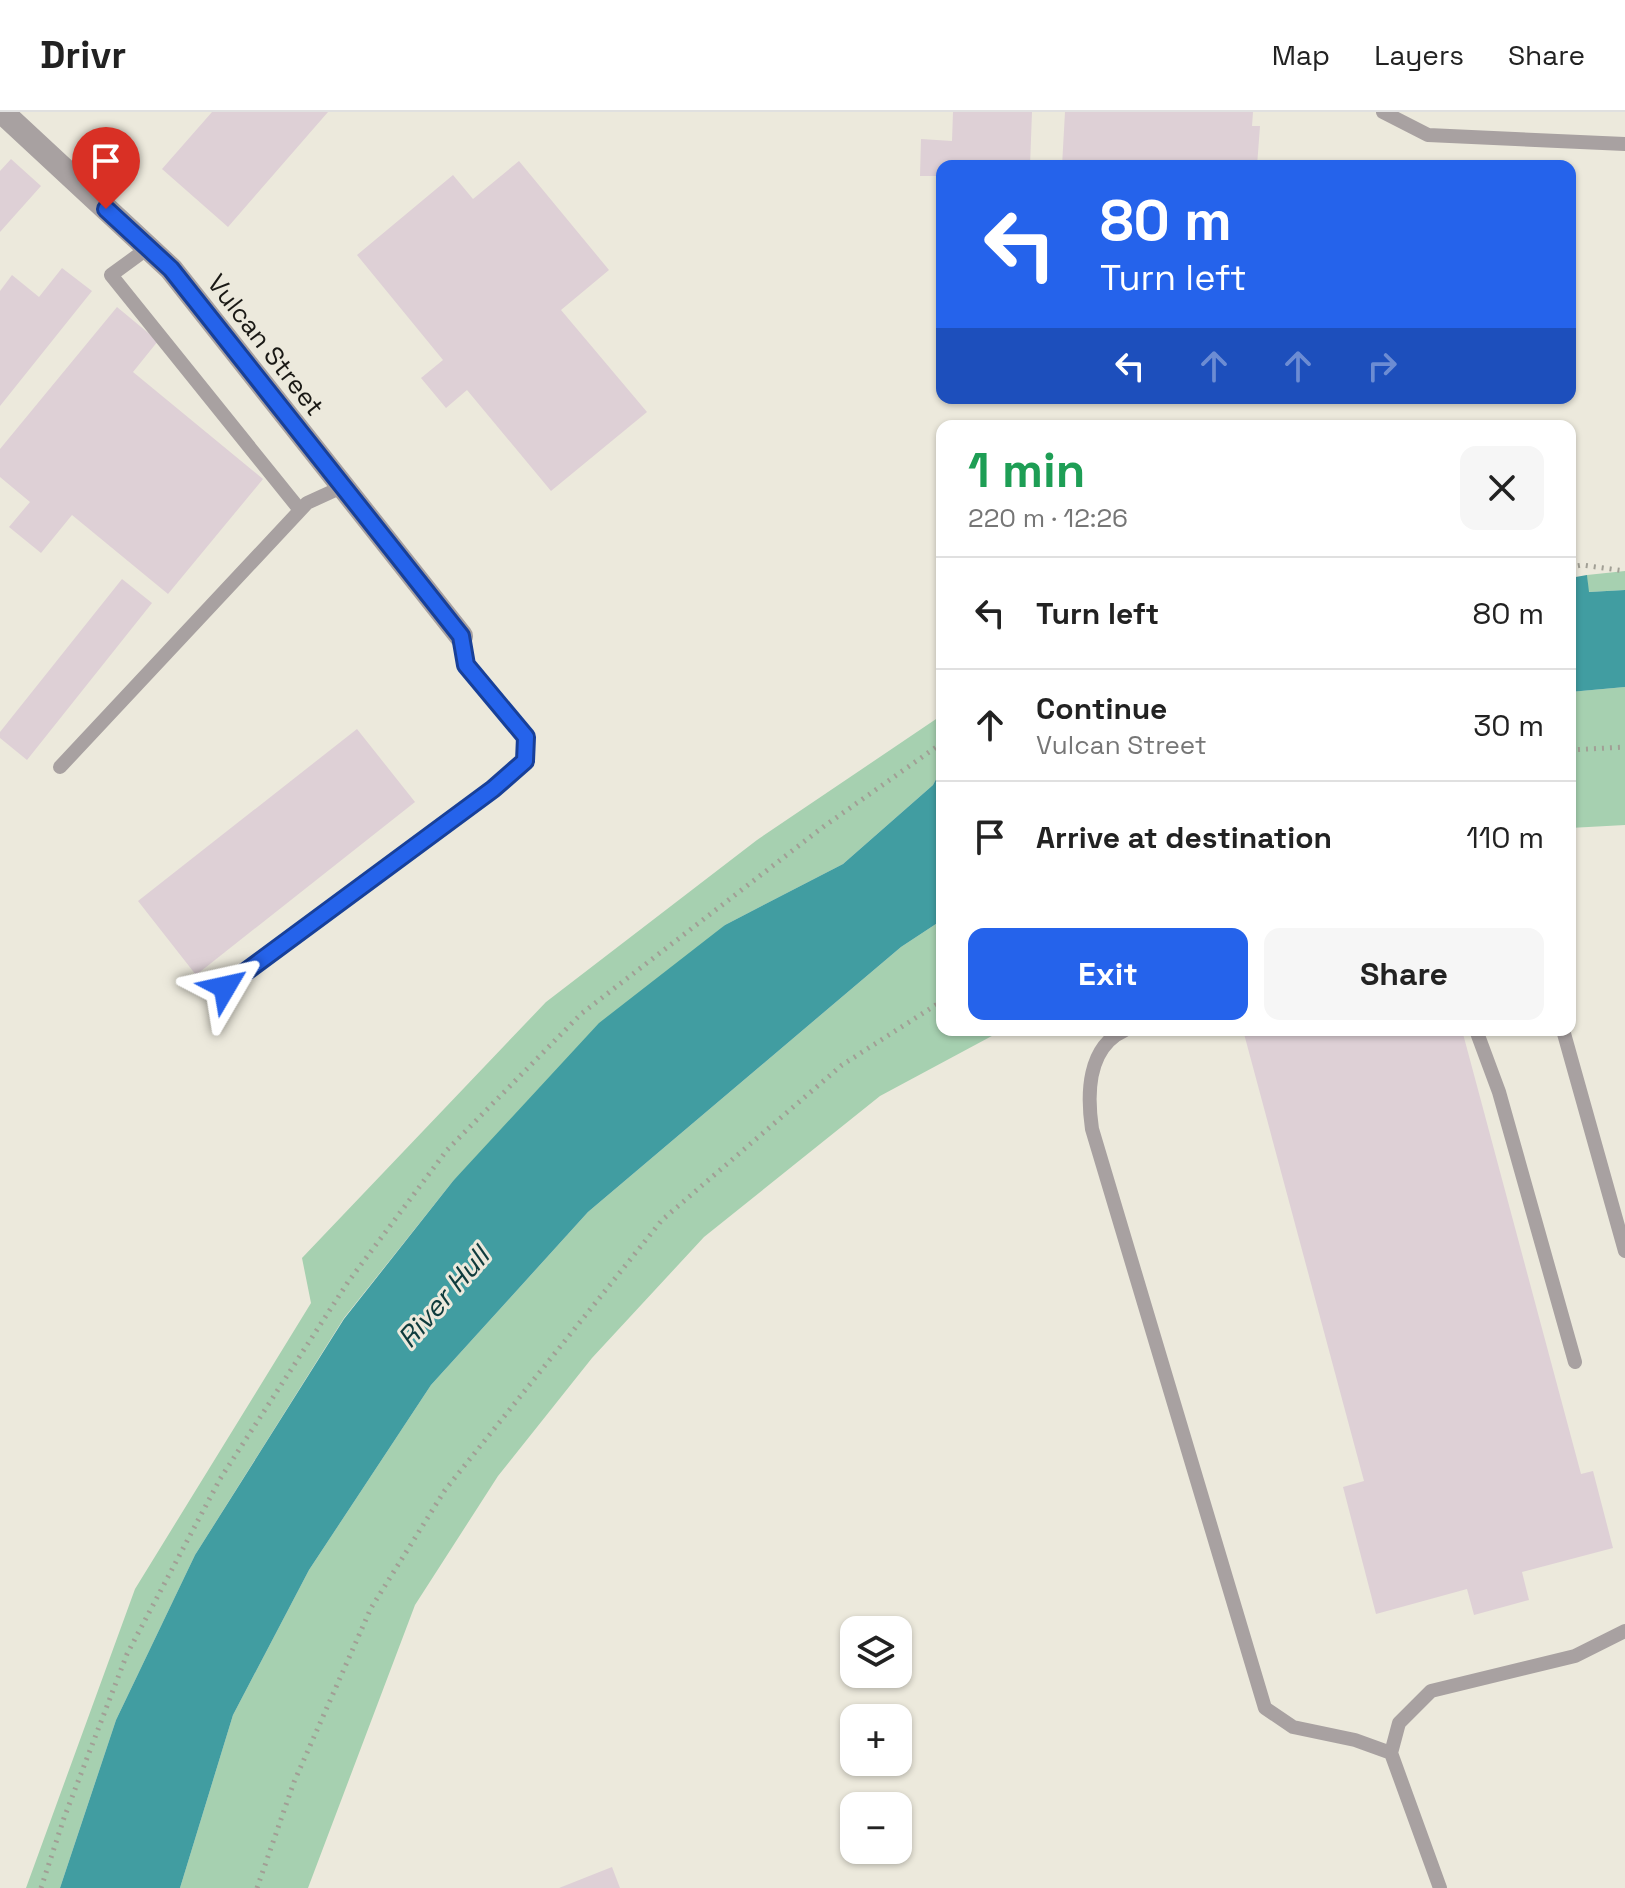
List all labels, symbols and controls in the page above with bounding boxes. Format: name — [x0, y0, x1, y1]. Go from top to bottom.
text: Drivr — [40, 31, 126, 79]
text: Map — [1272, 37, 1330, 73]
text: Layers — [1374, 37, 1464, 73]
text: Share — [1508, 37, 1585, 73]
pin — [72, 127, 140, 209]
icon: arrive — [84, 139, 128, 183]
text: 80 m — [1100, 185, 1232, 256]
icon: left — [968, 192, 1072, 296]
text: Turn left — [1100, 255, 1247, 301]
street label: Vulcan Street — [200, 267, 332, 423]
icon: left — [1108, 344, 1152, 388]
icon: ahead — [1192, 344, 1236, 388]
icon: ahead — [1276, 344, 1320, 388]
icon: right — [1360, 344, 1404, 388]
text: 1 min — [968, 440, 1085, 501]
button: close — [1460, 446, 1544, 530]
text: 220 m · 12:26 — [968, 501, 1128, 535]
icon: left — [968, 591, 1012, 635]
text: Turn left — [1036, 594, 1159, 633]
text: 80 m — [1473, 594, 1544, 633]
text: Continue — [1036, 689, 1167, 728]
icon: ahead — [968, 703, 1012, 747]
text: 30 m — [1473, 706, 1544, 745]
text: Vulcan Street — [1036, 728, 1207, 762]
icon: arrive — [968, 815, 1012, 859]
text: Arrive at destination — [1036, 818, 1332, 857]
text: 110 m — [1466, 818, 1544, 857]
button: Exit — [968, 928, 1248, 1020]
button: Share — [1264, 928, 1544, 1020]
position arrow — [183, 945, 267, 1029]
water label: River Hull — [389, 1237, 499, 1355]
map controls — [840, 1616, 912, 1864]
button: layers — [840, 1616, 912, 1688]
button: + — [840, 1704, 912, 1776]
button: − — [840, 1792, 912, 1864]

